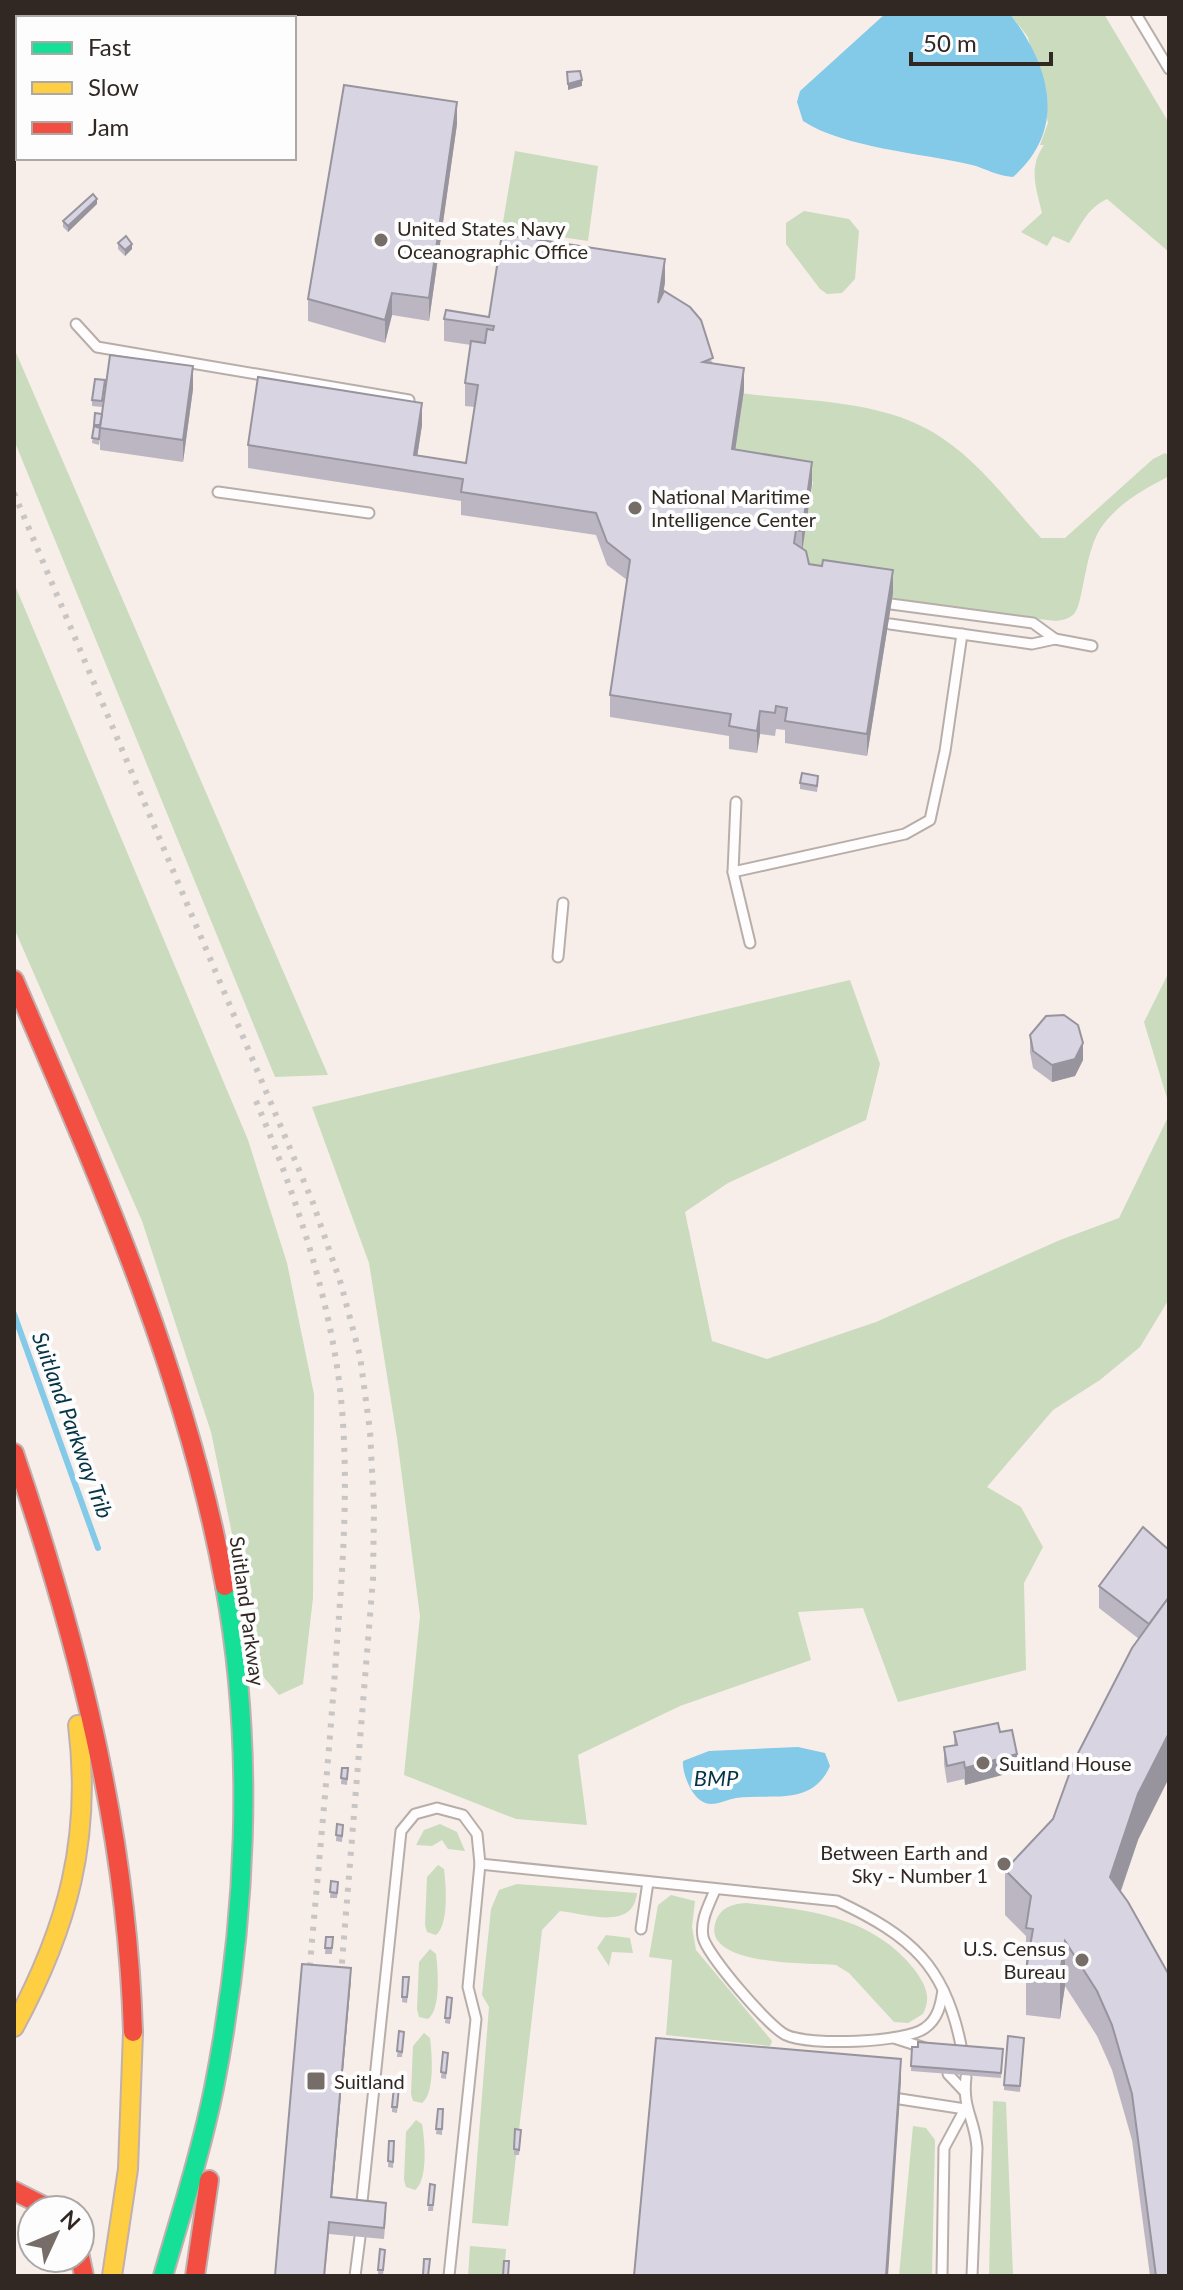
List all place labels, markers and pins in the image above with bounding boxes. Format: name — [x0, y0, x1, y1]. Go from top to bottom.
place label: United States Navy Oceanographic Office — [397, 216, 588, 263]
marker: United States Navy Oceanographic Office — [372, 231, 390, 249]
place label: National Maritime Intelligence Center — [651, 484, 817, 531]
marker: National Maritime Intelligence Center — [626, 499, 644, 517]
place label: Suitland House — [999, 1751, 1132, 1775]
marker: Suitland House — [974, 1754, 992, 1772]
place label: Between Earth and Sky - Number 1 — [820, 1840, 988, 1887]
marker: Between Earth and Sky - Number 1 — [995, 1855, 1013, 1873]
place label: U.S. Census Bureau — [963, 1936, 1066, 1983]
marker: U.S. Census Bureau — [1073, 1951, 1091, 1969]
place label: Suitland — [334, 2069, 405, 2093]
marker: Suitland — [305, 2070, 327, 2092]

